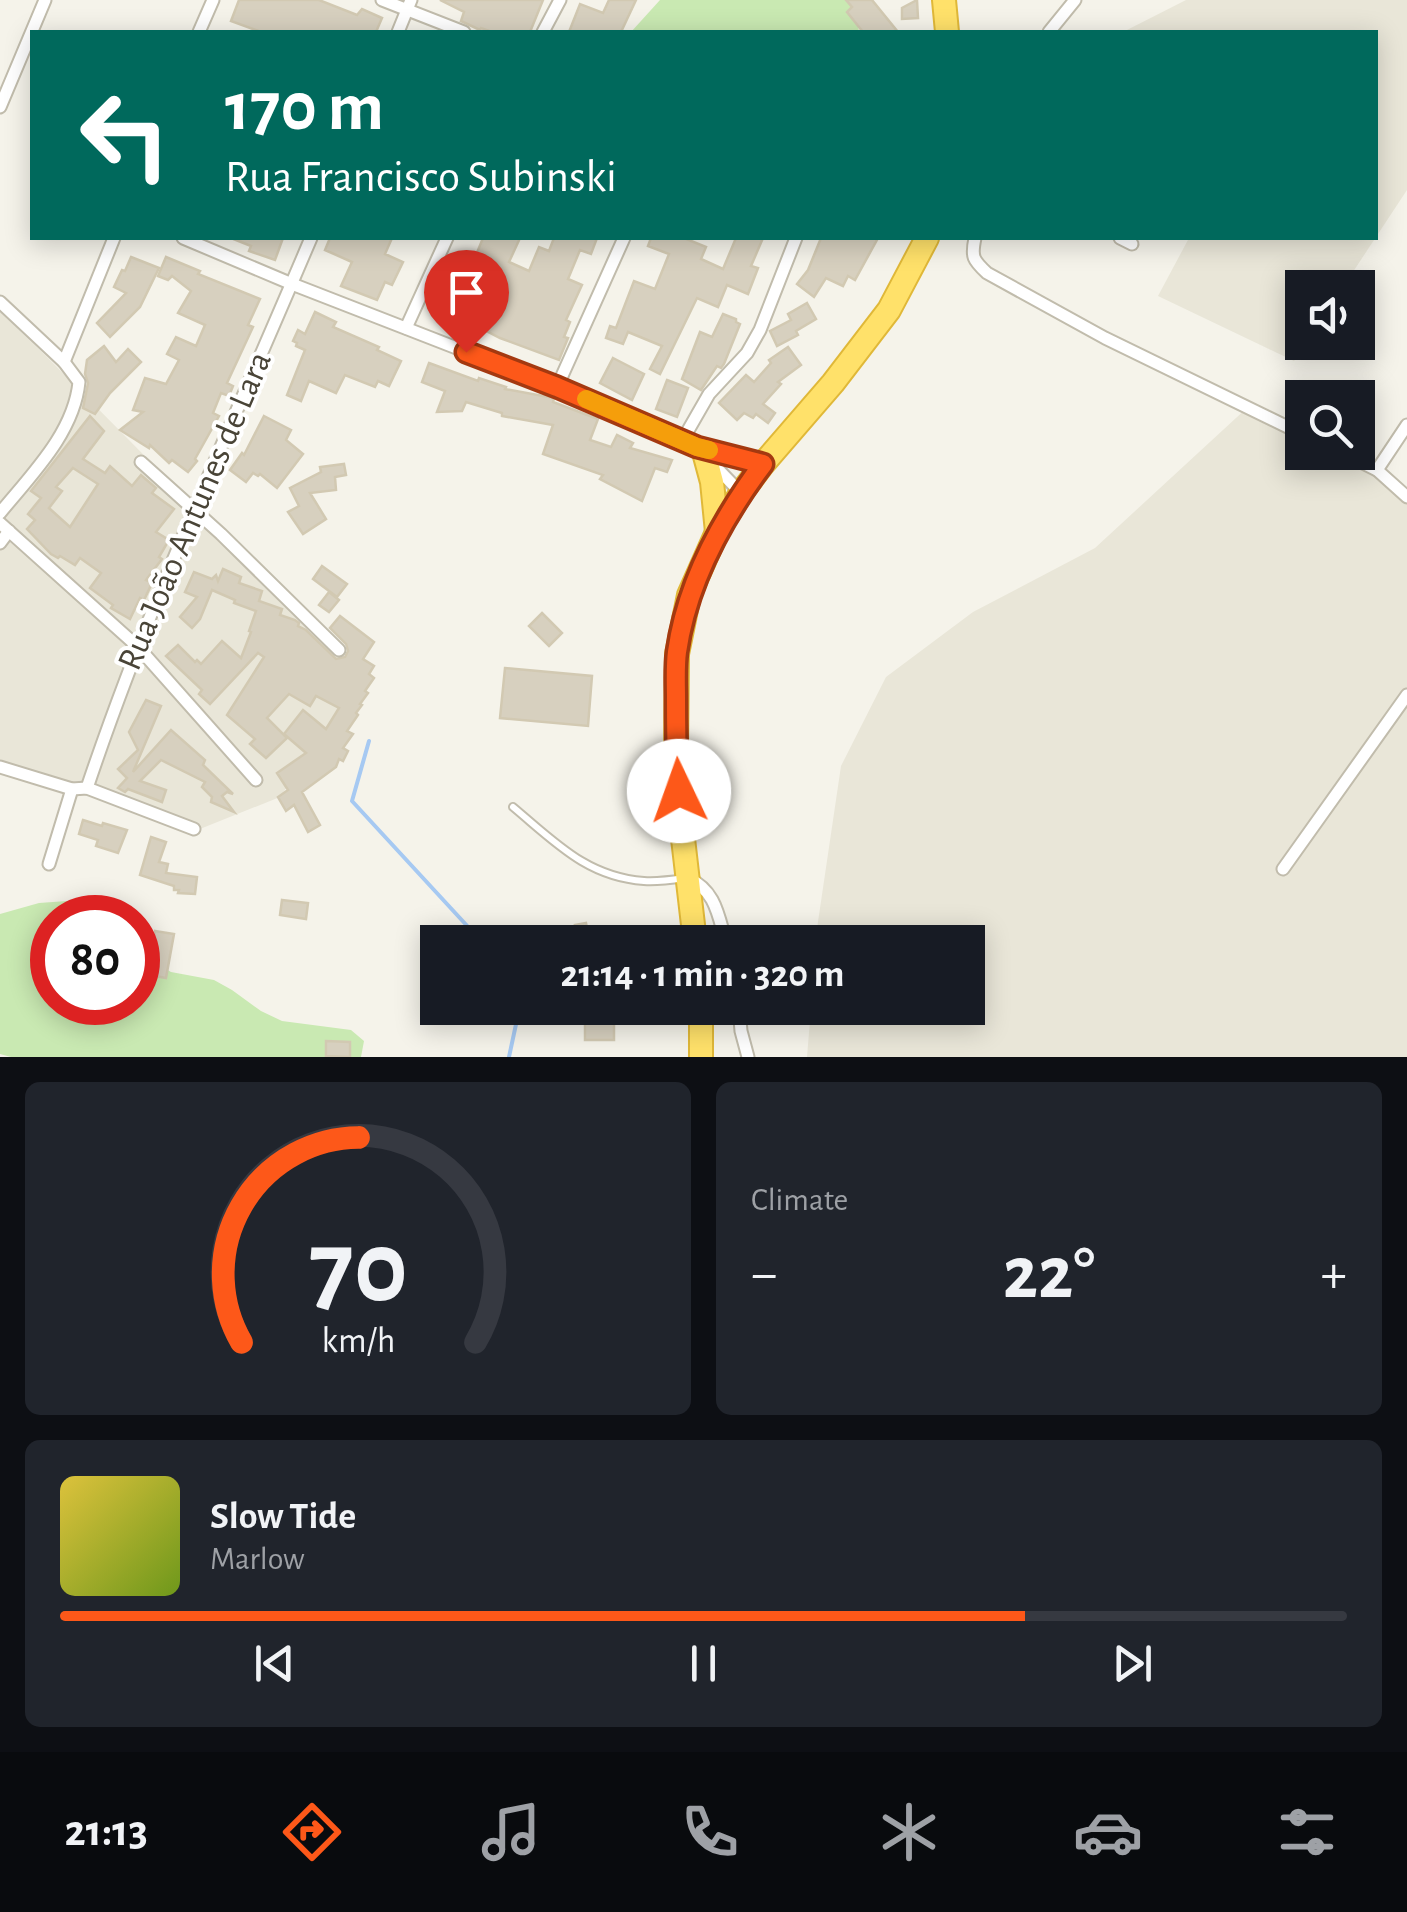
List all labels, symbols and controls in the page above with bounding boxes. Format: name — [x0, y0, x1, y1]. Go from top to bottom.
icon: left — [60, 70, 190, 200]
text: 170 m — [225, 73, 384, 143]
text: Rua Francisco Subinski — [225, 155, 617, 200]
pin — [424, 250, 509, 353]
icon: arrive — [439, 265, 494, 320]
map controls — [1285, 270, 1375, 470]
button: sound — [1285, 270, 1375, 360]
street label: Rua João Antunes de Lara — [112, 347, 278, 675]
button: search — [1285, 380, 1375, 470]
position arrow — [627, 739, 731, 843]
speed limit sign: 80 — [30, 895, 160, 1025]
text: 21:14 · 1 min · 320 m — [560, 956, 845, 994]
text: Climate — [751, 1184, 848, 1216]
text: 70 — [308, 1217, 408, 1321]
text: 22° — [1003, 1237, 1095, 1312]
text: − — [751, 1247, 777, 1302]
text: + — [1321, 1247, 1347, 1302]
text: km/h — [321, 1323, 395, 1359]
text: Slow Tide — [210, 1498, 356, 1536]
text: Marlow — [210, 1543, 305, 1575]
icon: previous — [247, 1636, 302, 1691]
icon: pause — [676, 1636, 731, 1691]
icon: next — [1105, 1636, 1160, 1691]
icon: directions — [277, 1797, 347, 1867]
icon: music — [476, 1797, 546, 1867]
icon: phone — [675, 1797, 745, 1867]
icon: climate — [874, 1797, 944, 1867]
icon: car — [1073, 1797, 1143, 1867]
icon: filters — [1272, 1797, 1342, 1867]
text: 21:13 — [65, 1809, 148, 1854]

